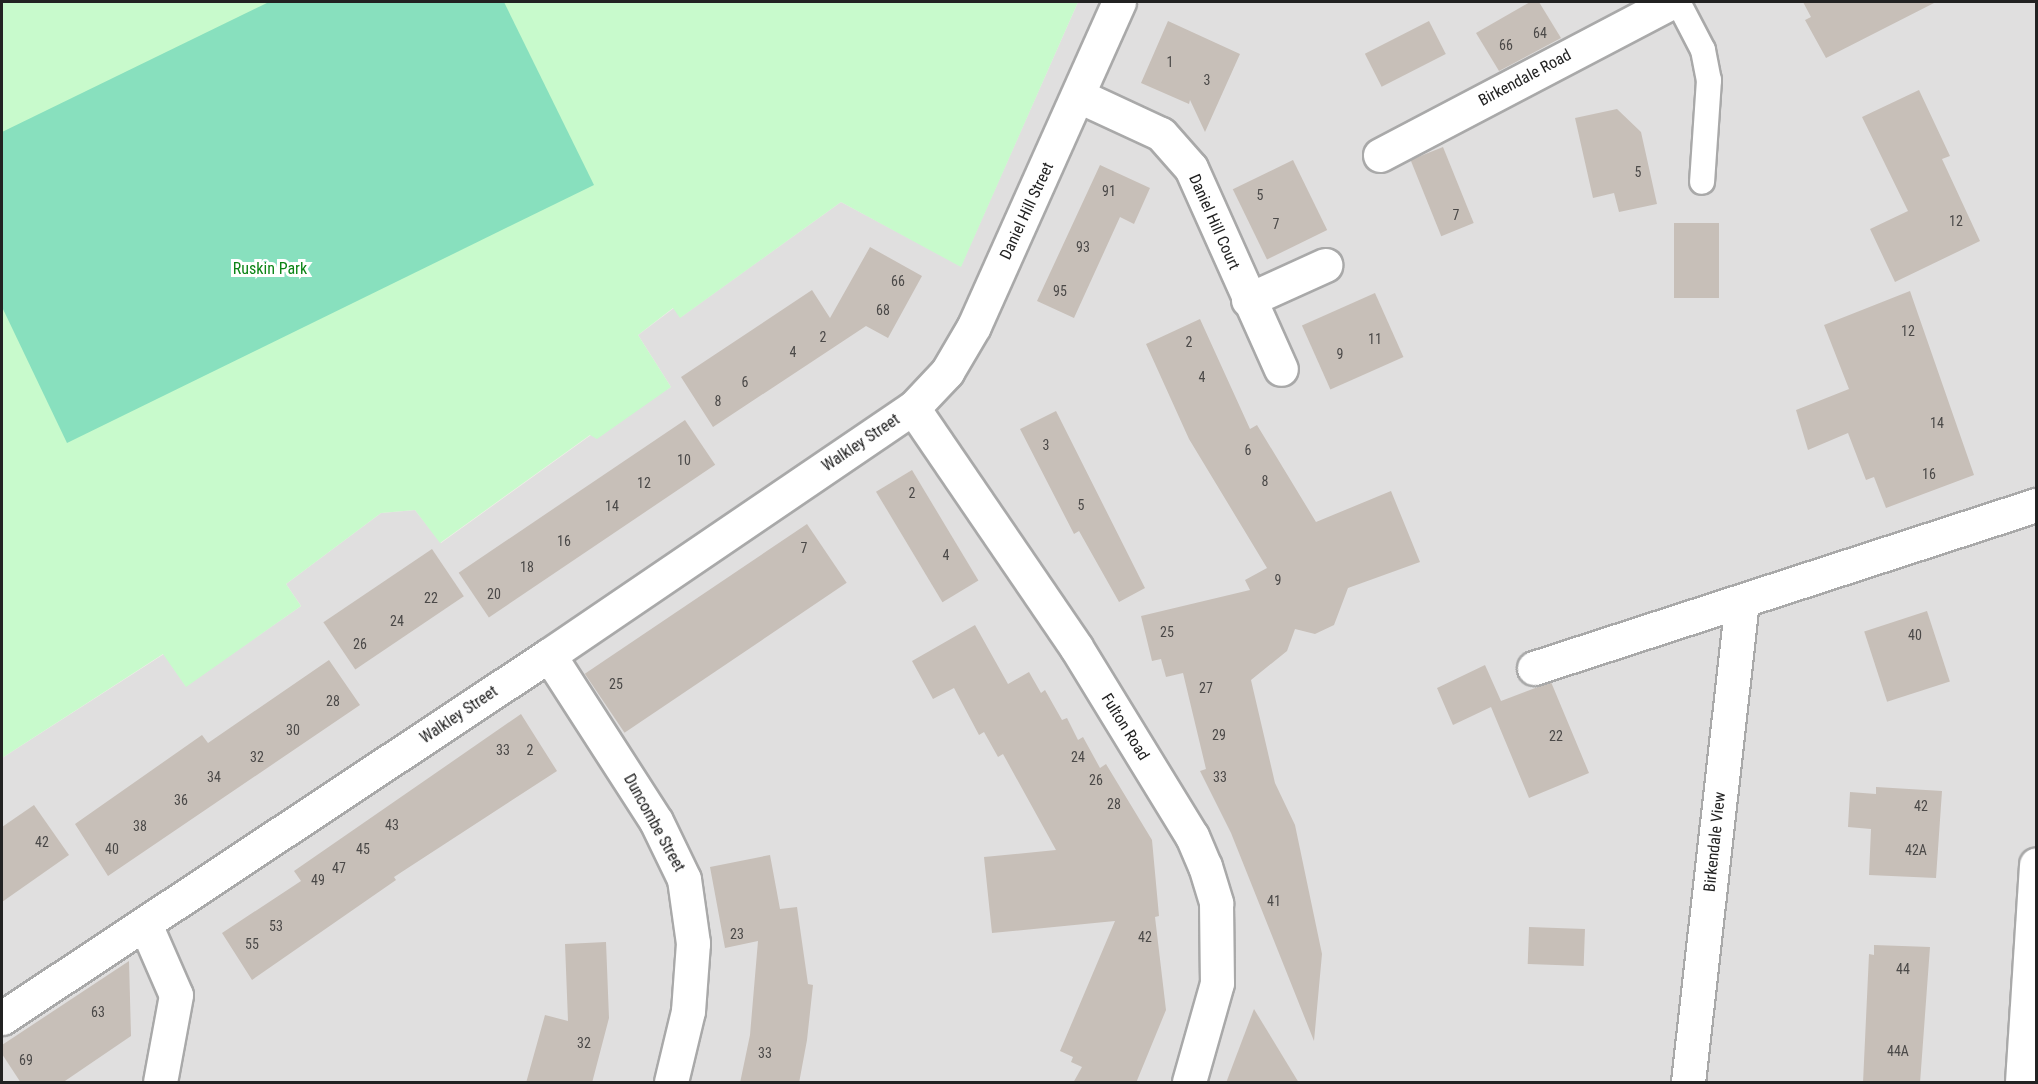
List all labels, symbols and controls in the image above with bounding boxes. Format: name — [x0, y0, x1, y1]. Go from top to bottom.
house number: 64 — [1533, 25, 1547, 41]
house number: 66 — [1499, 37, 1513, 53]
street label: Birkendale Road — [1475, 46, 1575, 110]
house number: 1 — [1167, 54, 1173, 70]
house number: 3 — [1204, 72, 1210, 88]
street label: Daniel Hill Street — [996, 159, 1058, 263]
house number: 5 — [1635, 164, 1641, 180]
street label: Daniel Hill Court — [1184, 171, 1244, 273]
house number: 91 — [1102, 183, 1116, 199]
house number: 5 — [1257, 187, 1263, 203]
house number: 7 — [1453, 207, 1459, 223]
house number: 12 — [1949, 213, 1963, 229]
house number: 7 — [1273, 216, 1279, 232]
house number: 93 — [1076, 239, 1090, 255]
park label: Ruskin Park — [233, 259, 307, 279]
house number: 66 — [891, 273, 905, 289]
house number: 95 — [1053, 283, 1067, 299]
house number: 68 — [876, 302, 890, 318]
house number: 12 — [1901, 323, 1915, 339]
house number: 2 — [820, 329, 826, 345]
house number: 11 — [1368, 331, 1382, 347]
house number: 2 — [1186, 334, 1192, 350]
house number: 4 — [790, 344, 796, 360]
house number: 9 — [1337, 346, 1343, 362]
house number: 4 — [1199, 369, 1205, 385]
house number: 6 — [742, 374, 748, 390]
house number: 8 — [715, 393, 721, 409]
street label: Walkley Street — [819, 410, 903, 476]
house number: 14 — [1930, 415, 1944, 431]
house number: 3 — [1043, 437, 1049, 453]
house number: 6 — [1245, 442, 1251, 458]
house number: 10 — [677, 452, 691, 468]
house number: 16 — [1922, 466, 1936, 482]
house number: 8 — [1262, 473, 1268, 489]
house number: 12 — [637, 475, 651, 491]
house number: 2 — [909, 485, 915, 501]
house number: 5 — [1078, 497, 1084, 513]
house number: 14 — [605, 498, 619, 514]
house number: 16 — [557, 533, 571, 549]
house number: 7 — [801, 540, 807, 556]
house number: 4 — [943, 547, 949, 563]
house number: 18 — [520, 559, 534, 575]
house number: 9 — [1275, 572, 1281, 588]
house number: 20 — [487, 586, 501, 602]
house number: 22 — [424, 590, 438, 606]
house number: 24 — [390, 613, 404, 629]
house number: 25 — [1160, 624, 1174, 640]
house number: 40 — [1908, 627, 1922, 643]
house number: 26 — [353, 636, 367, 652]
house number: 25 — [609, 676, 623, 692]
house number: 27 — [1199, 680, 1213, 696]
street label: Walkley Street — [417, 682, 501, 748]
street label: Fulton Road — [1097, 690, 1153, 764]
house number: 28 — [326, 693, 340, 709]
house number: 30 — [286, 722, 300, 738]
house number: 29 — [1212, 727, 1226, 743]
house number: 22 — [1549, 728, 1563, 744]
house number: 33 — [496, 742, 510, 758]
house number: 2 — [527, 742, 533, 758]
house number: 32 — [250, 749, 264, 765]
house number: 24 — [1071, 749, 1085, 765]
house number: 34 — [207, 769, 221, 785]
house number: 33 — [1213, 769, 1227, 785]
street label: Duncombe Street — [619, 771, 689, 875]
house number: 26 — [1089, 772, 1103, 788]
street label: Birkendale View — [1700, 791, 1730, 893]
house number: 36 — [174, 792, 188, 808]
house number: 28 — [1107, 796, 1121, 812]
house number: 42 — [1914, 798, 1928, 814]
house number: 43 — [385, 817, 399, 833]
house number: 38 — [133, 818, 147, 834]
house number: 42 — [35, 834, 49, 850]
house number: 40 — [105, 841, 119, 857]
house number: 45 — [356, 841, 370, 857]
house number: 42A — [1905, 842, 1927, 858]
house number: 47 — [332, 860, 346, 876]
house number: 49 — [311, 872, 325, 888]
house number: 41 — [1267, 893, 1281, 909]
house number: 53 — [269, 918, 283, 934]
house number: 23 — [730, 926, 744, 942]
house number: 42 — [1138, 929, 1152, 945]
house number: 55 — [245, 936, 259, 952]
house number: 44 — [1896, 961, 1910, 977]
house number: 63 — [91, 1004, 105, 1020]
house number: 32 — [577, 1035, 591, 1051]
house number: 44A — [1887, 1043, 1909, 1059]
house number: 33 — [758, 1045, 772, 1061]
house number: 69 — [19, 1052, 33, 1068]

